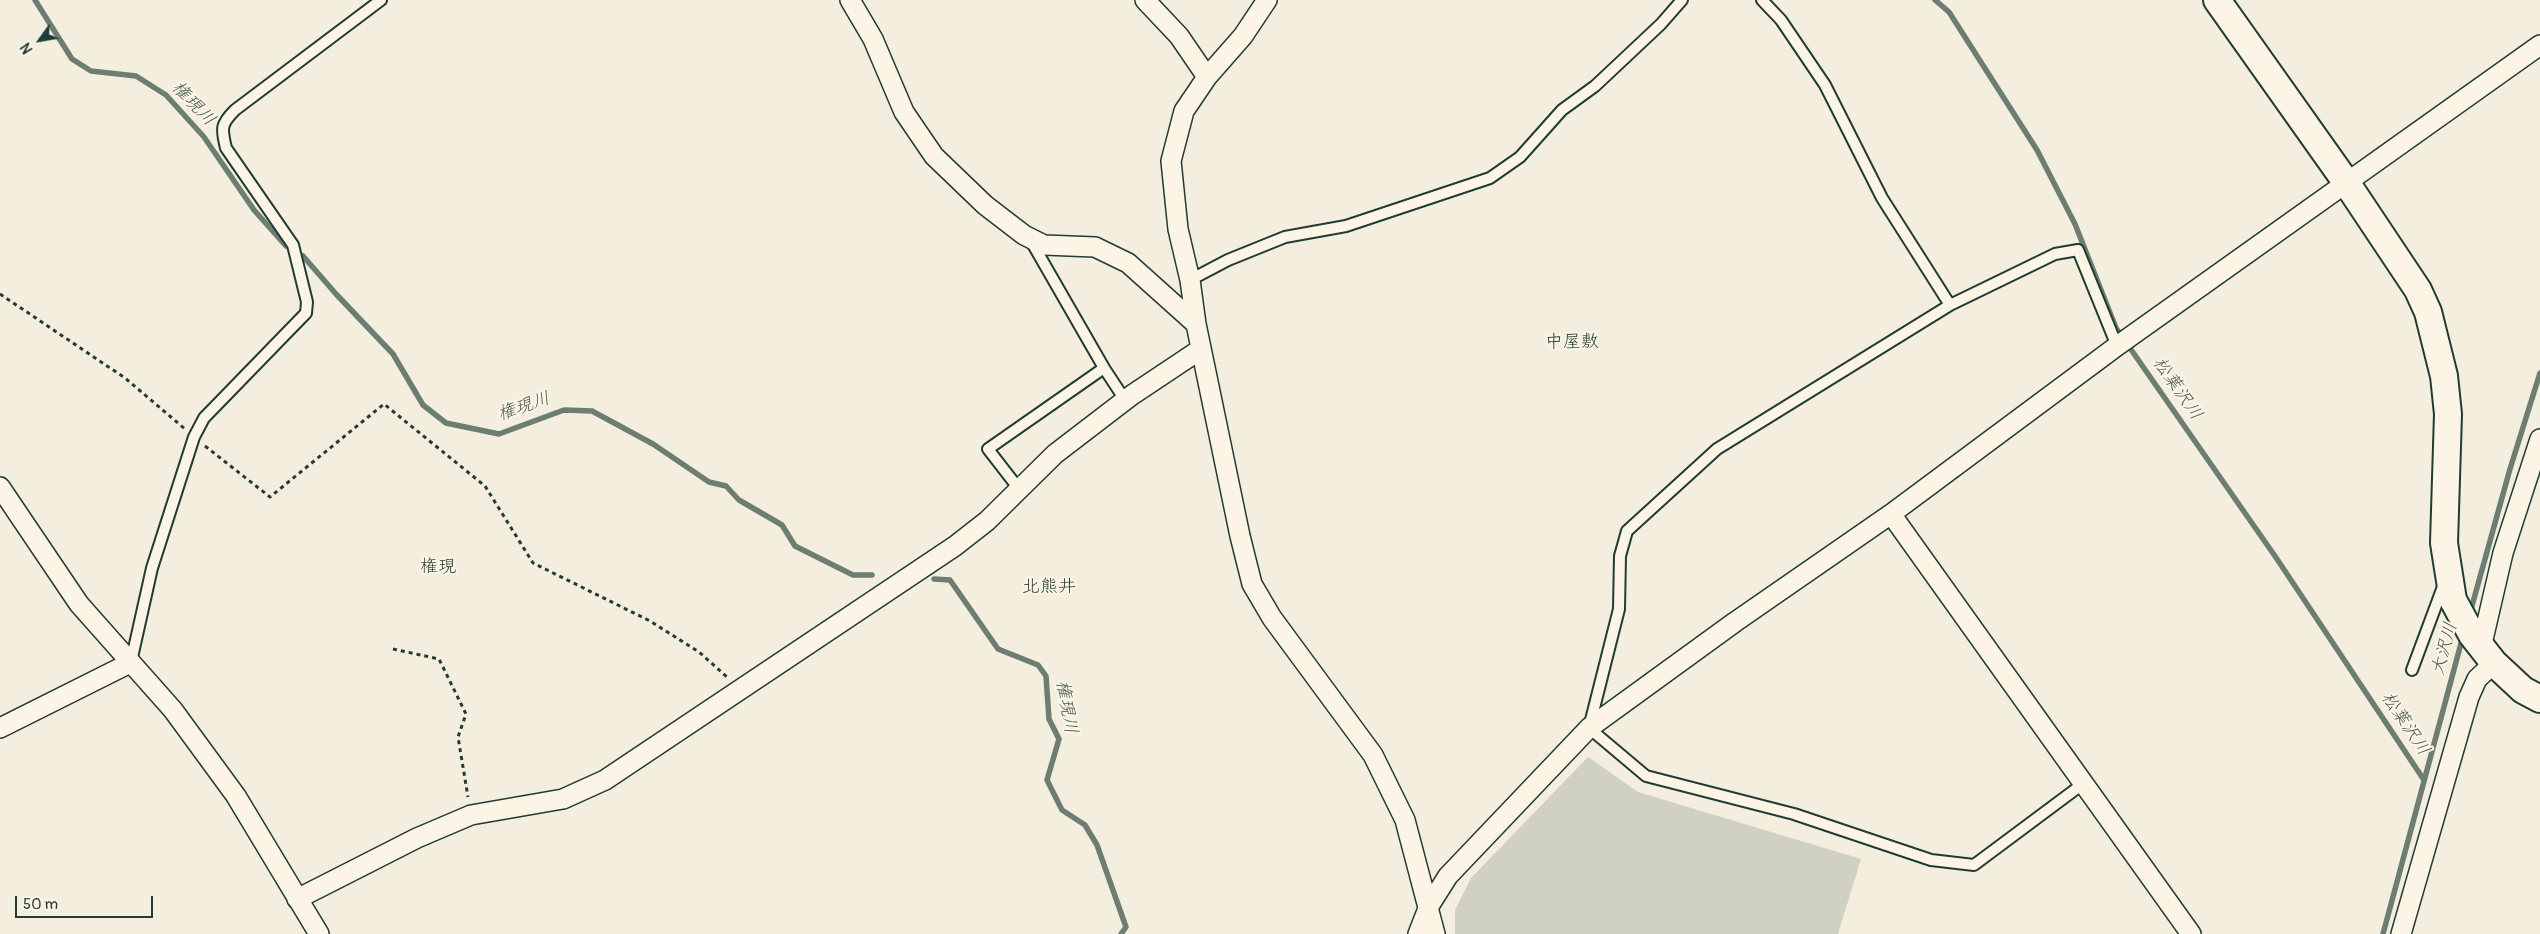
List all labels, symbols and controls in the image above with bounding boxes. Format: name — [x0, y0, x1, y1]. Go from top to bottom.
north arrow — [15, 15, 65, 65]
text: N — [17, 40, 37, 57]
water label: 権現川 — [166, 77, 220, 131]
district label: 中屋敷 — [1545, 331, 1599, 353]
water label: 松葉沢川 — [2148, 353, 2206, 425]
water label: 権現川 — [495, 388, 553, 426]
district label: 権現 — [420, 556, 456, 578]
district label: 北熊井 — [1022, 576, 1076, 598]
water label: 大沢川 — [2428, 620, 2462, 678]
water label: 権現川 — [1051, 679, 1081, 735]
water label: 松葉沢川 — [2376, 688, 2434, 760]
scale bar — [18, 886, 155, 918]
text: 50 m — [23, 895, 58, 914]

